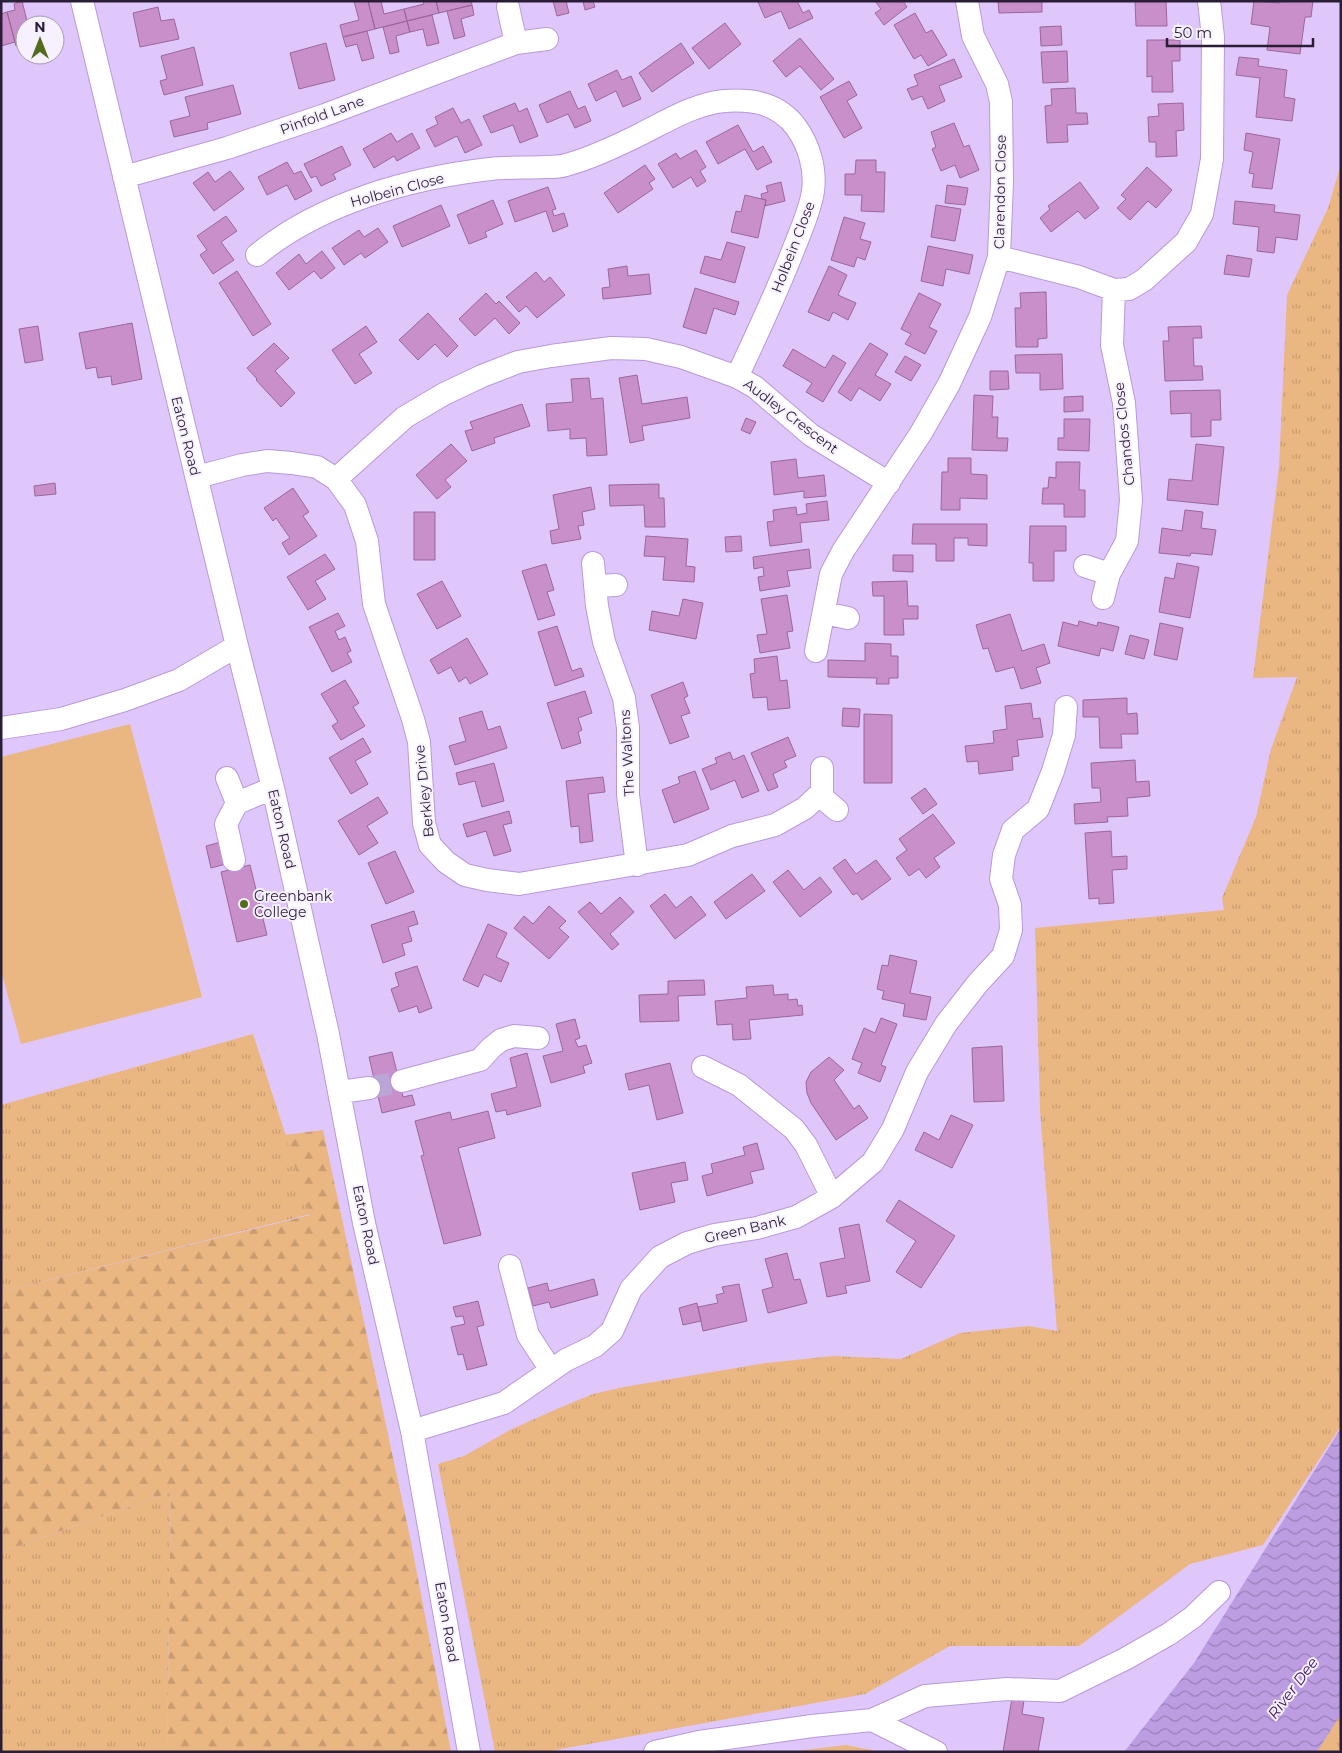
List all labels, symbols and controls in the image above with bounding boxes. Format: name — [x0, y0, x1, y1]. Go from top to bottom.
north arrow — [15, 15, 65, 65]
scale bar — [1167, 15, 1313, 47]
text: N — [34, 18, 46, 36]
text: 50 m — [1174, 23, 1212, 42]
street label: Pinfold Lane — [278, 91, 366, 139]
street label: Clarendon Close — [990, 135, 1010, 249]
street label: Holbein Close — [348, 169, 446, 211]
street label: Holbein Close — [767, 199, 819, 295]
street label: Audley Crescent — [740, 374, 842, 458]
street label: Chandos Close — [1110, 382, 1138, 486]
street label: Eaton Road — [167, 394, 205, 478]
street label: The Waltons — [616, 709, 638, 797]
street label: Berkley Drive — [410, 744, 438, 838]
street label: Eaton Road — [264, 787, 300, 871]
place label: Greenbank College — [254, 887, 333, 921]
marker: Greenbank College — [238, 898, 250, 910]
street label: Eaton Road — [349, 1183, 383, 1267]
street label: Green Bank — [703, 1211, 788, 1247]
street label: Eaton Road — [431, 1580, 463, 1664]
water label: River Dee — [1263, 1653, 1322, 1722]

